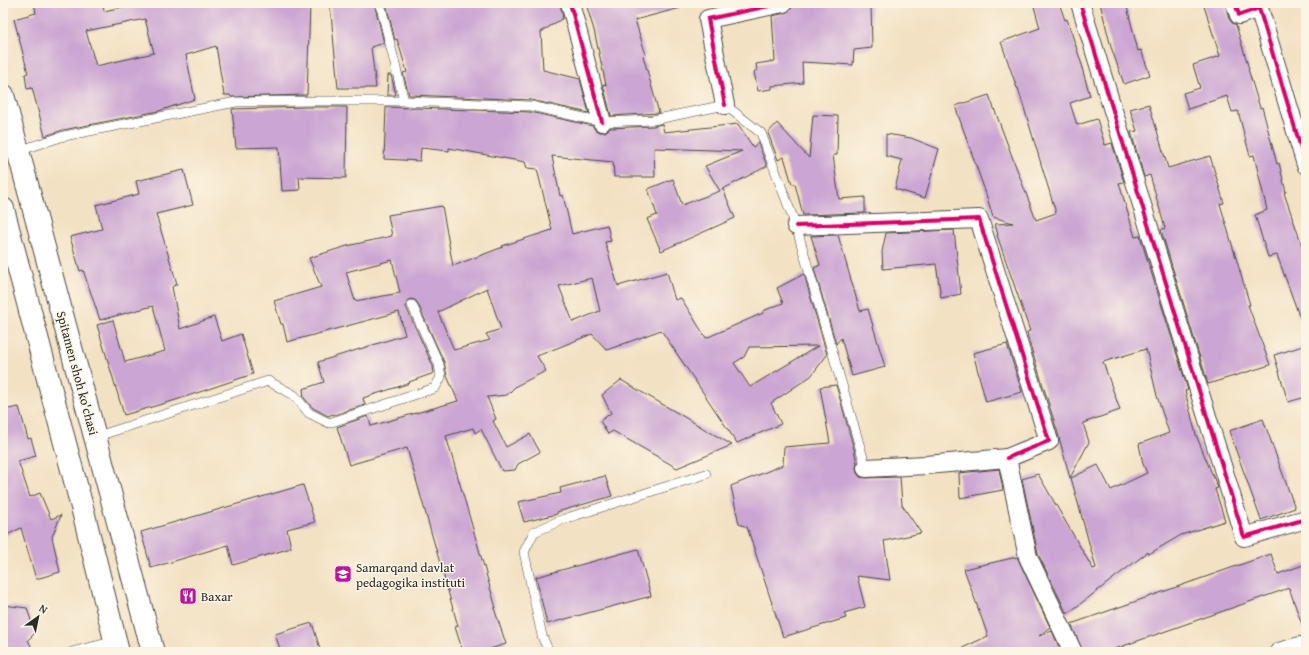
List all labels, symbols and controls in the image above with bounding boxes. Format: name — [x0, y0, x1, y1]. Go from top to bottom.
street label: Spitamen shoh ko'chasi — [52, 309, 103, 438]
place label: Samarqand davlat pedagogika instituti — [356, 558, 466, 592]
school or university icon: Samarqand davlat pedagogika instituti — [333, 564, 353, 584]
restaurant icon: Baxar — [178, 586, 198, 606]
place label: Baxar — [201, 587, 233, 606]
north arrow — [18, 597, 58, 637]
text: N — [36, 600, 51, 618]

